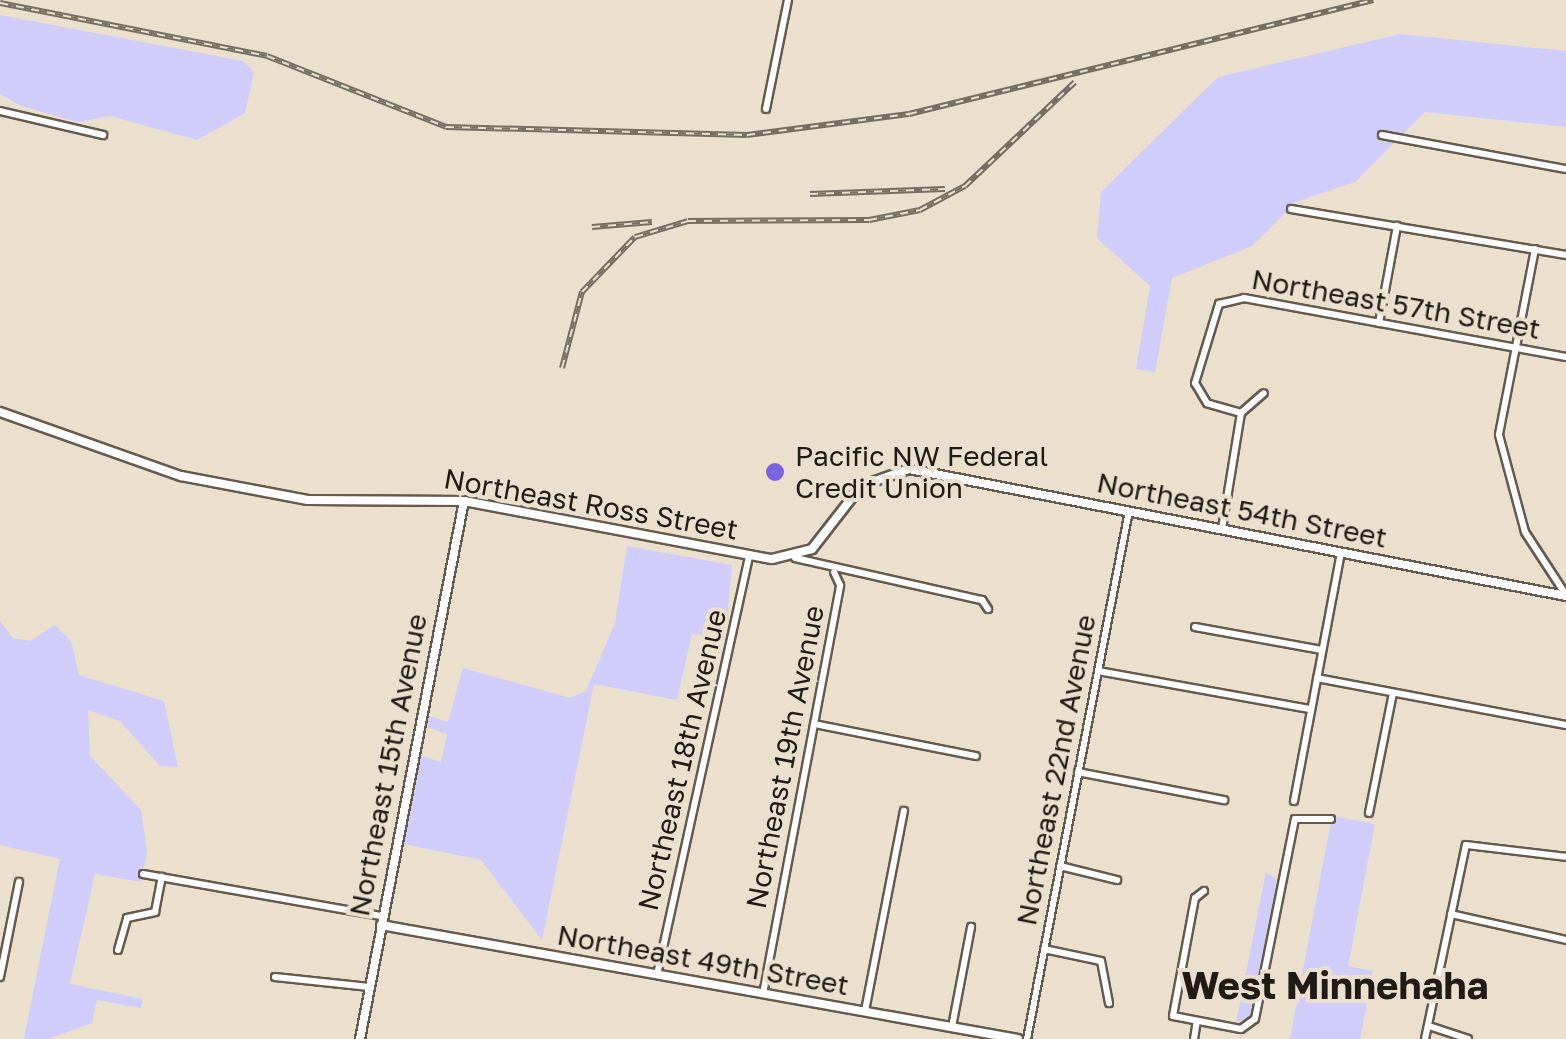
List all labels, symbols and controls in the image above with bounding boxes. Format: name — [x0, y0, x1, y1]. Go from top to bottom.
street label: Northeast 57th Street — [1249, 262, 1543, 346]
place label: Pacific NW Federal Credit Union — [795, 439, 1048, 505]
marker: Pacific NW Federal Credit Union — [764, 461, 786, 483]
street label: Northeast Ross Street — [441, 462, 741, 546]
street label: Northeast 54th Street — [1094, 465, 1390, 555]
street label: Northeast 19th Avenue — [739, 603, 831, 911]
street label: Northeast 18th Avenue — [631, 606, 733, 914]
street label: Northeast 15th Avenue — [342, 611, 434, 919]
street label: Northeast 22nd Avenue — [1009, 612, 1103, 928]
street label: Northeast 49th Street — [555, 918, 851, 1002]
district label: West Minnehaha — [1182, 962, 1488, 1008]

